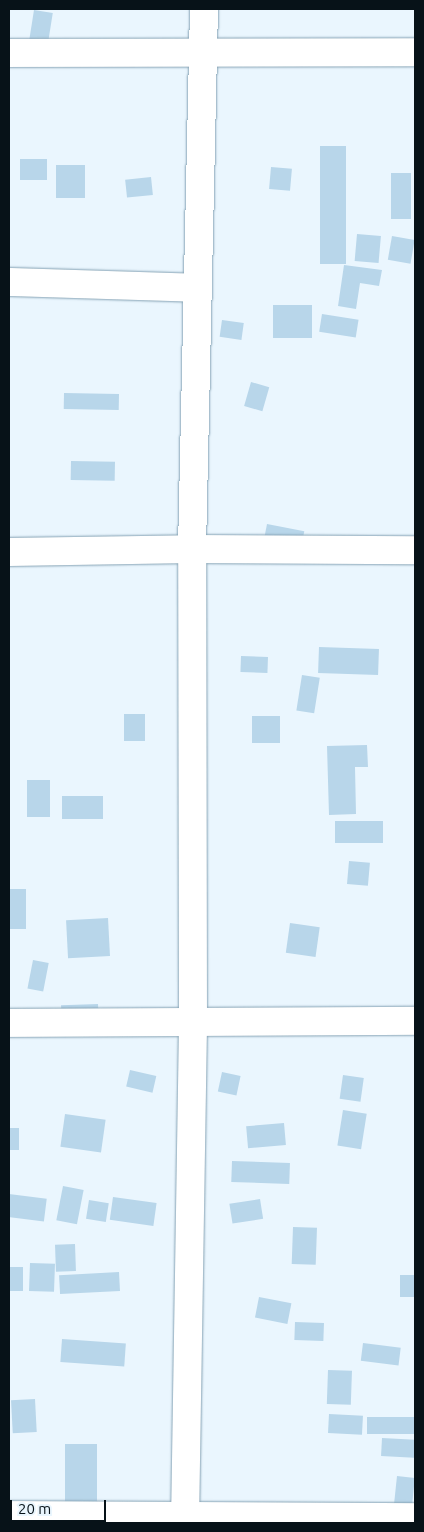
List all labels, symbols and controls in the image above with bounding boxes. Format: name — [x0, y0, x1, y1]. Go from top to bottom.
scale bar — [12, 1490, 109, 1522]
text: 20 m — [18, 1500, 51, 1517]

